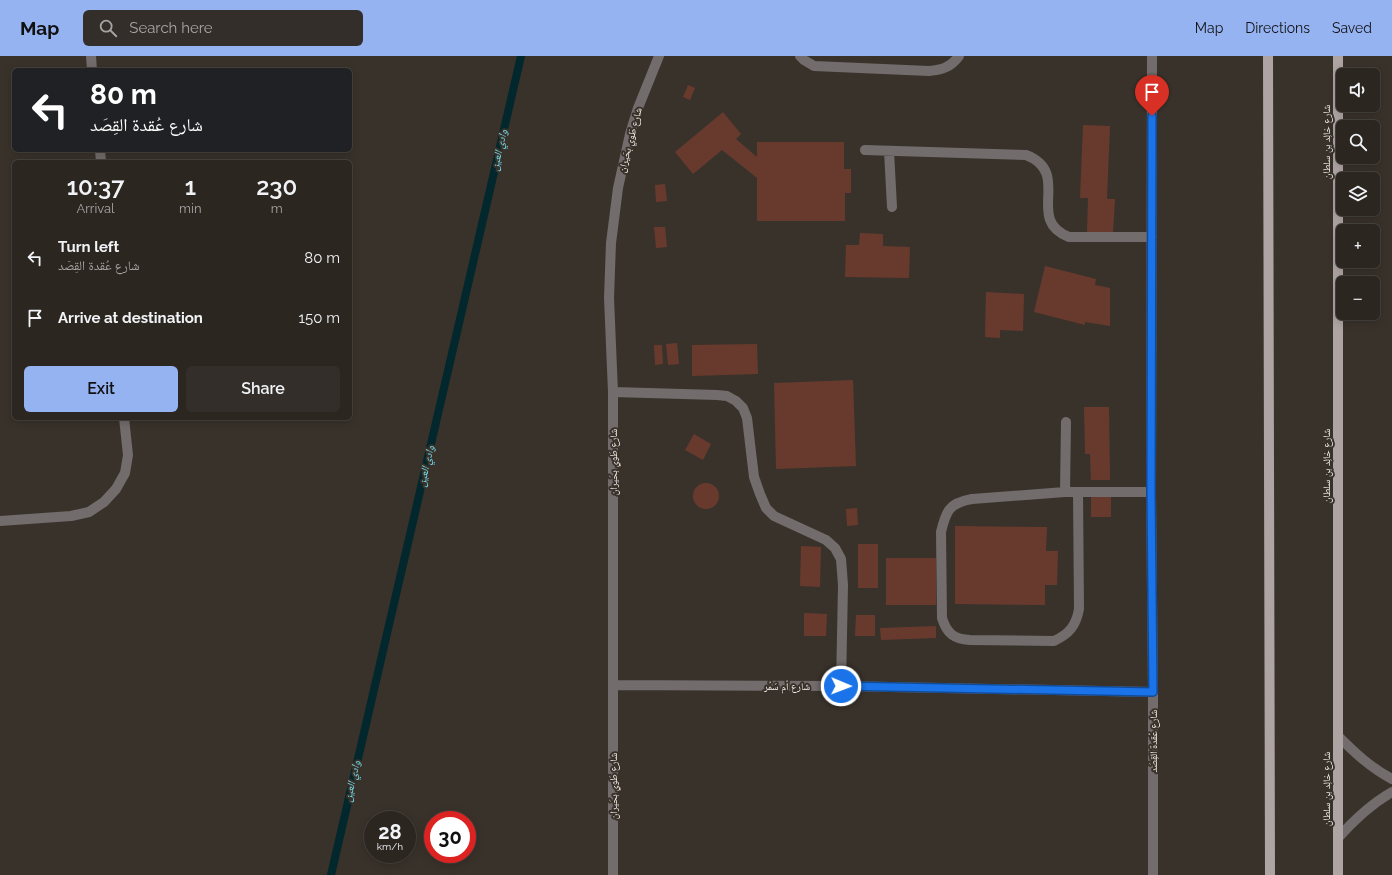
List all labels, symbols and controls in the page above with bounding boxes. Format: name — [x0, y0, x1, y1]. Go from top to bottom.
search box — [83, 10, 363, 46]
text: Map — [20, 17, 59, 39]
icon: search — [97, 17, 119, 39]
text: Search here — [129, 19, 213, 37]
text: Map — [1195, 20, 1223, 36]
text: Directions — [1245, 20, 1310, 36]
text: Saved — [1332, 20, 1372, 36]
map controls — [1336, 68, 1380, 320]
button: sound — [1336, 68, 1380, 112]
pin — [1135, 75, 1169, 116]
text: 80 m — [90, 78, 157, 111]
icon: arrive — [1141, 81, 1163, 103]
icon: left — [24, 84, 76, 136]
street label: شارع خالِد بن سلطان — [1321, 104, 1333, 179]
street label: شارع طَوي بحَيران — [616, 106, 647, 174]
text: شارع عُقدة القِصَد — [90, 114, 203, 135]
button: search — [1336, 120, 1380, 164]
water label: وادي العين — [488, 128, 512, 172]
text: 10:37 — [67, 172, 124, 201]
text: 1 — [185, 172, 196, 201]
text: 230 — [256, 172, 297, 201]
button: layers — [1336, 172, 1380, 216]
text: Arrival — [76, 201, 115, 216]
text: min — [179, 201, 201, 216]
text: m — [271, 201, 283, 216]
button: + — [1336, 224, 1380, 268]
text: Turn left — [58, 238, 119, 256]
icon: left — [24, 247, 46, 269]
text: 80 m — [304, 249, 340, 267]
text: شارع عُقدة القِصَد — [58, 258, 140, 273]
button: − — [1336, 276, 1380, 320]
icon: arrive — [24, 307, 46, 329]
text: Arrive at destination — [58, 309, 203, 327]
text: 150 m — [299, 309, 340, 327]
button: Exit — [24, 366, 178, 412]
button: Share — [186, 366, 340, 412]
street label: شارع طَوي بحَيران — [608, 428, 621, 495]
street label: شارع خالِد بن سلطان — [1321, 428, 1333, 503]
water label: وادي العين — [415, 444, 439, 488]
position arrow — [820, 665, 862, 707]
street label: شارع أم سَمُر — [763, 680, 810, 694]
street label: شارع عُقدة القِصَد — [1148, 709, 1160, 772]
street label: شارع خالِد بن سلطان — [1321, 751, 1333, 826]
street label: شارع طَوي بحَيران — [608, 752, 621, 819]
water label: وادي العين — [341, 759, 365, 803]
speed limit sign: 30 — [424, 811, 476, 863]
text: 28 — [378, 820, 402, 844]
text: km/h — [377, 841, 403, 852]

